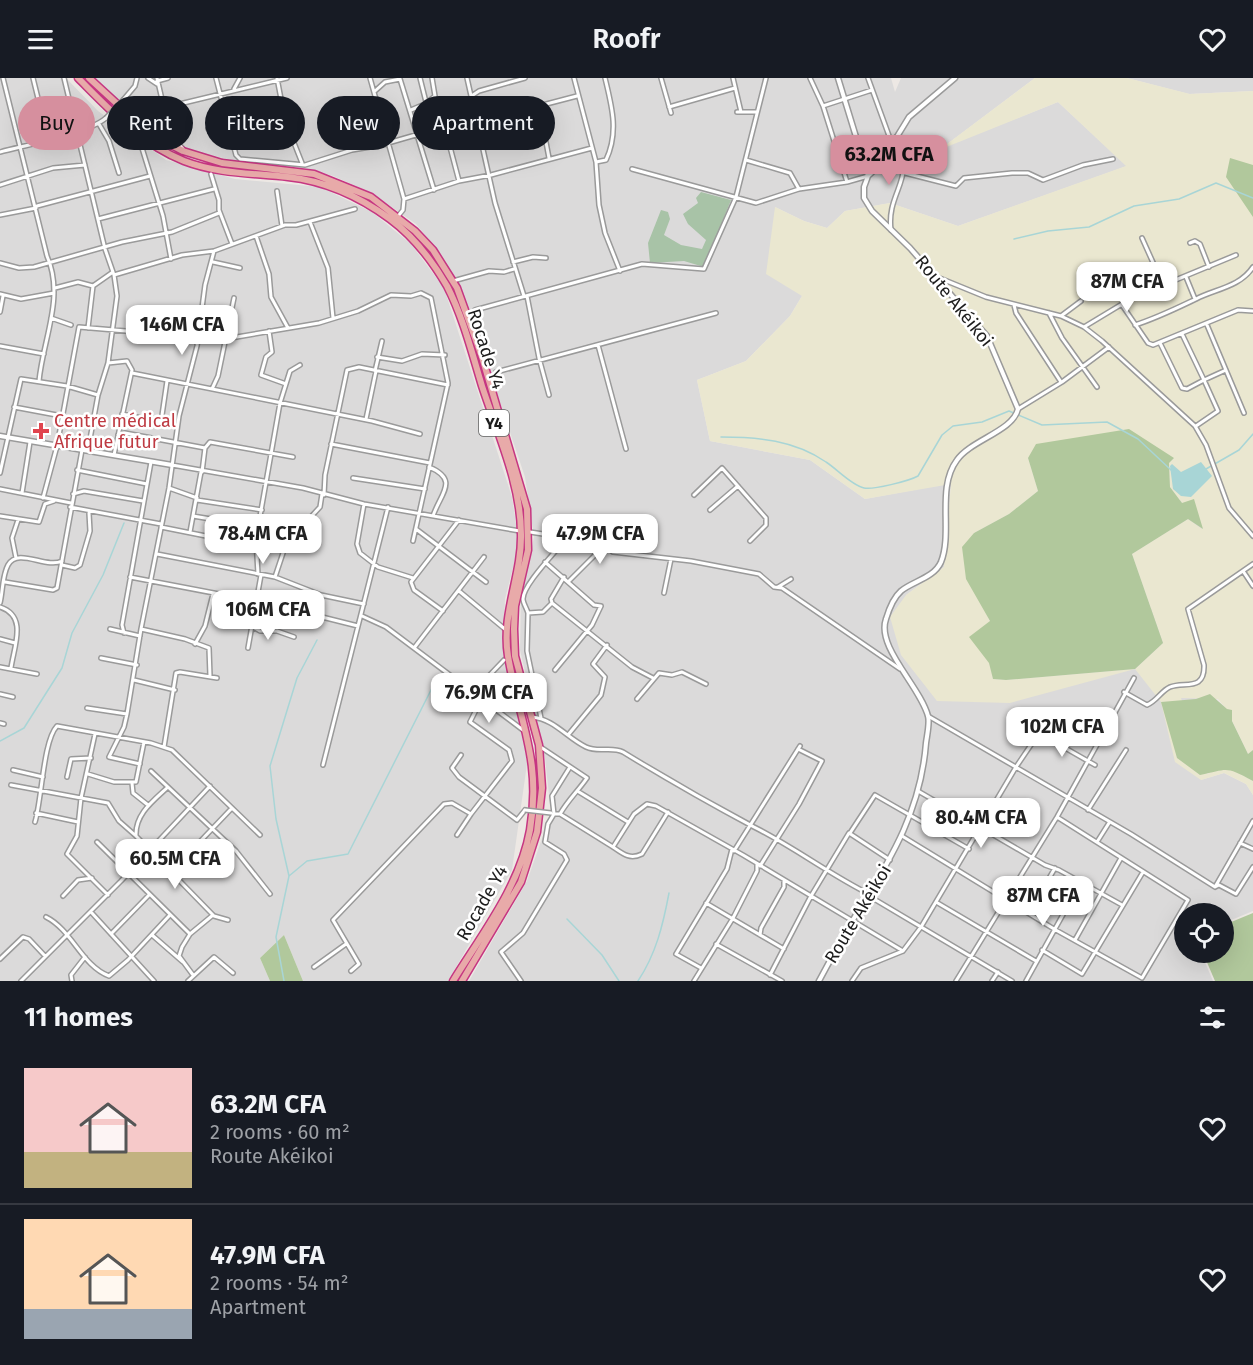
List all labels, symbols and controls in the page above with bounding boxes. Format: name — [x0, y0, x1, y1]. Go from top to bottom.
icon: menu — [24, 23, 57, 56]
text: Roofr — [593, 23, 660, 55]
icon: heart — [1196, 23, 1229, 56]
chip: Buy — [18, 96, 95, 150]
chip: Rent — [107, 96, 193, 150]
chip: Filters — [205, 96, 305, 150]
chip: New — [317, 96, 400, 150]
chip: Apartment — [412, 96, 555, 150]
pin: 63.2M CFA — [820, 135, 958, 186]
text: 63.2M CFA — [844, 142, 934, 166]
street label: Route Akéikoi — [910, 251, 998, 351]
pin: 87M CFA — [1072, 262, 1182, 313]
text: 87M CFA — [1090, 269, 1164, 293]
pin: 146M CFA — [120, 305, 244, 356]
street label: Rocade Y4 — [463, 306, 509, 392]
text: 146M CFA — [140, 312, 224, 336]
place label: Centre médical Afrique futur — [54, 410, 176, 453]
road number: Y4 — [479, 410, 509, 436]
marker: Centre médical Afrique futur — [32, 422, 50, 440]
pin: 78.4M CFA — [194, 514, 332, 565]
pin: 47.9M CFA — [531, 514, 669, 565]
text: 78.4M CFA — [219, 521, 307, 545]
text: 47.9M CFA — [556, 521, 644, 545]
pin: 106M CFA — [206, 590, 330, 641]
text: 106M CFA — [226, 597, 310, 621]
pin: 76.9M CFA — [420, 673, 558, 724]
text: 76.9M CFA — [445, 680, 533, 704]
pin: 102M CFA — [1000, 707, 1124, 758]
text: 102M CFA — [1020, 714, 1104, 738]
pin: 80.4M CFA — [912, 798, 1050, 849]
text: 80.4M CFA — [935, 805, 1027, 829]
pin: 60.5M CFA — [106, 839, 244, 890]
text: 60.5M CFA — [129, 846, 221, 870]
street label: Rocade Y4 — [452, 861, 513, 945]
street label: Route Akéikoi — [820, 861, 896, 967]
pin: 87M CFA — [988, 876, 1098, 927]
text: 87M CFA — [1006, 883, 1080, 907]
map controls — [1174, 903, 1234, 963]
button: locate — [1174, 903, 1234, 963]
icon: filters — [1196, 1001, 1229, 1034]
text: 11 homes — [24, 1002, 133, 1033]
text: 63.2M CFA — [210, 1089, 326, 1120]
icon: home — [72, 1092, 144, 1164]
icon: heart — [1196, 1112, 1229, 1145]
text: 2 rooms · 60 m² — [210, 1120, 350, 1144]
text: Route Akéikoi — [210, 1144, 334, 1168]
text: 47.9M CFA — [210, 1240, 325, 1271]
icon: home — [72, 1243, 144, 1315]
icon: heart — [1196, 1263, 1229, 1296]
text: 2 rooms · 54 m² — [210, 1271, 349, 1295]
text: Apartment — [210, 1295, 306, 1319]

